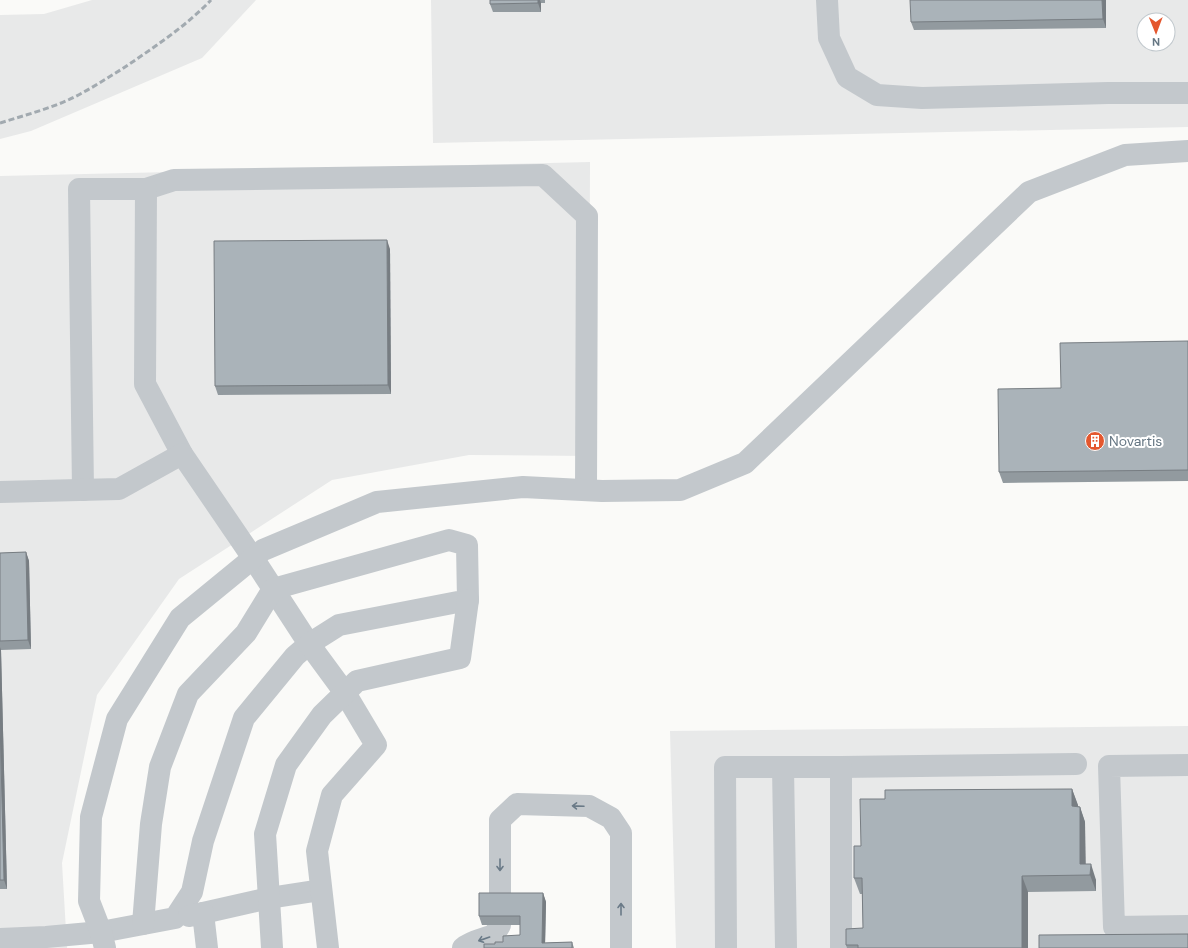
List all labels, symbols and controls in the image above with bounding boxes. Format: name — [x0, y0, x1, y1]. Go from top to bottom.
north arrow — [1136, 12, 1176, 52]
text: N — [1152, 35, 1160, 49]
building icon: Novartis — [1084, 430, 1106, 452]
place label: Novartis — [1109, 432, 1162, 450]
one-way arrow — [572, 802, 585, 809]
one-way arrow — [496, 858, 504, 871]
one-way arrow — [617, 903, 625, 916]
one-way arrow — [477, 936, 490, 943]

